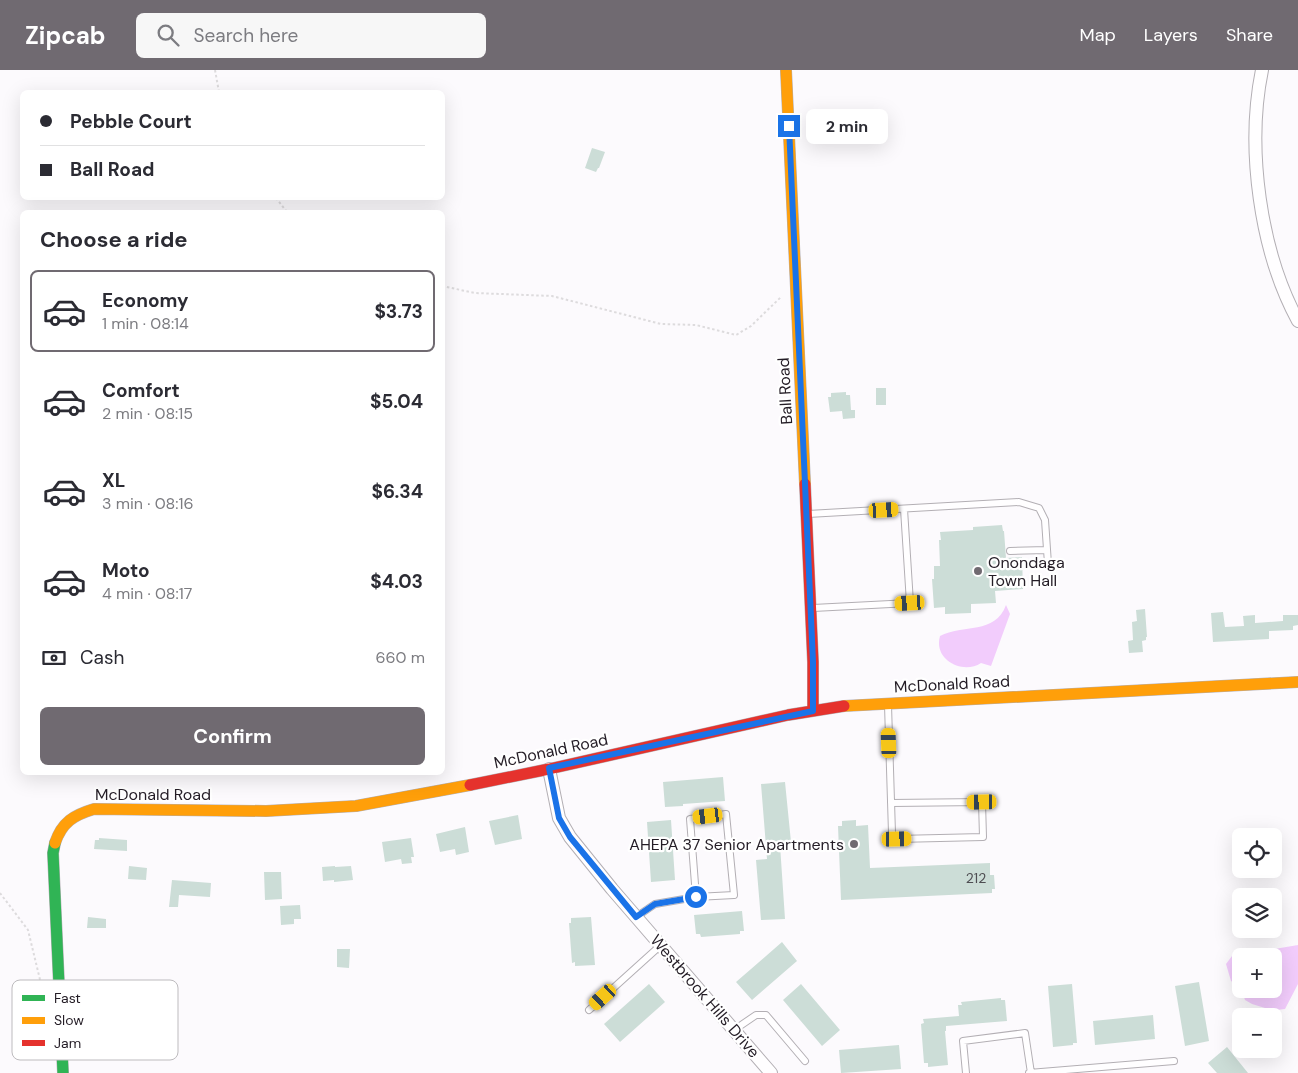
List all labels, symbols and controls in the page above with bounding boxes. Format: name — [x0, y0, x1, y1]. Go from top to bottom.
search box — [136, 13, 486, 58]
text: Zipcab — [25, 20, 106, 51]
icon: search — [154, 21, 182, 49]
text: Search here — [194, 23, 298, 48]
text: Map — [1080, 23, 1116, 47]
text: Layers — [1144, 23, 1198, 47]
text: Share — [1226, 23, 1273, 47]
callout: 2 min — [806, 108, 889, 144]
text: Pebble Court — [70, 109, 192, 134]
route end — [778, 115, 800, 137]
text: 2 min — [826, 116, 868, 137]
text: Ball Road — [70, 157, 154, 182]
text: Choose a ride — [40, 225, 188, 254]
text: Economy — [102, 288, 189, 313]
icon: car — [42, 289, 87, 334]
text: $3.73 — [374, 299, 423, 324]
text: 1 min · 08:14 — [102, 313, 189, 334]
street label: Ball Road — [773, 357, 797, 425]
text: Comfort — [102, 378, 180, 403]
icon: car — [42, 379, 87, 424]
text: $5.04 — [370, 389, 423, 414]
text: 2 min · 08:15 — [102, 403, 193, 424]
text: XL — [102, 468, 125, 493]
icon: car — [42, 469, 87, 514]
text: $6.34 — [372, 479, 423, 504]
text: 3 min · 08:16 — [102, 493, 194, 514]
car — [868, 502, 899, 518]
place label: Onondaga Town Hall — [988, 552, 1065, 591]
text: Moto — [102, 558, 150, 583]
icon: car — [42, 559, 87, 604]
marker: Onondaga Town Hall — [972, 565, 984, 577]
text: $4.03 — [370, 569, 423, 594]
text: 4 min · 08:17 — [102, 583, 192, 604]
car — [894, 595, 925, 611]
icon: cash — [40, 644, 68, 672]
text: Cash — [80, 645, 124, 670]
text: 660 m — [375, 647, 425, 668]
street label: McDonald Road — [893, 670, 1011, 698]
button: Confirm — [40, 707, 425, 765]
car — [880, 728, 897, 758]
street label: McDonald Road — [492, 729, 610, 773]
street label: McDonald Road — [95, 784, 211, 805]
car — [966, 794, 997, 810]
car — [692, 807, 723, 825]
map controls — [1232, 828, 1282, 1058]
button: locate — [1232, 828, 1282, 878]
car — [881, 831, 912, 847]
place label: AHEPA 37 Senior Apartments — [629, 834, 844, 855]
marker: AHEPA 37 Senior Apartments — [848, 838, 860, 850]
house number: 212 — [966, 869, 986, 887]
route start — [685, 886, 707, 908]
button: layers — [1232, 888, 1282, 938]
street label: Westbrook Hills Drive — [646, 930, 764, 1062]
button: + — [1232, 948, 1282, 998]
legend — [12, 980, 178, 1060]
car — [586, 981, 619, 1013]
text: Fast — [54, 989, 81, 1007]
button: − — [1232, 1008, 1282, 1058]
text: Slow — [54, 1011, 84, 1029]
text: Jam — [54, 1034, 81, 1052]

